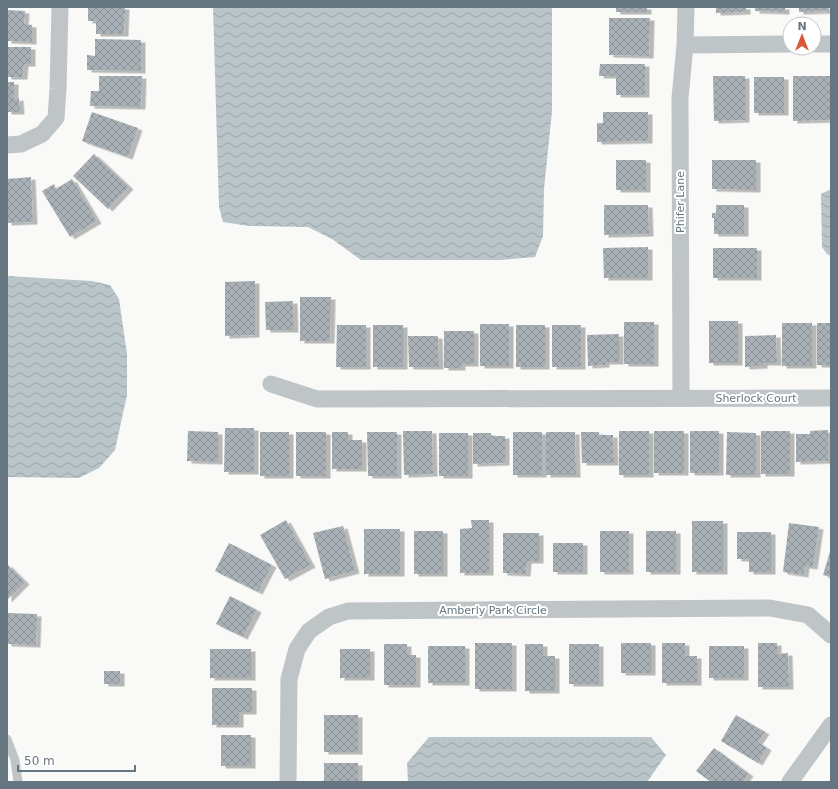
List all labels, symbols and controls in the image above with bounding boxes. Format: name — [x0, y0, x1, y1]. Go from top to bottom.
north arrow — [782, 16, 822, 56]
text: N — [797, 20, 807, 33]
street label: Phifer Lane — [674, 171, 687, 233]
street label: Sherlock Court — [715, 392, 797, 405]
street label: Amberly Park Circle — [439, 604, 547, 617]
scale bar — [18, 747, 135, 773]
text: 50 m — [24, 754, 55, 768]

